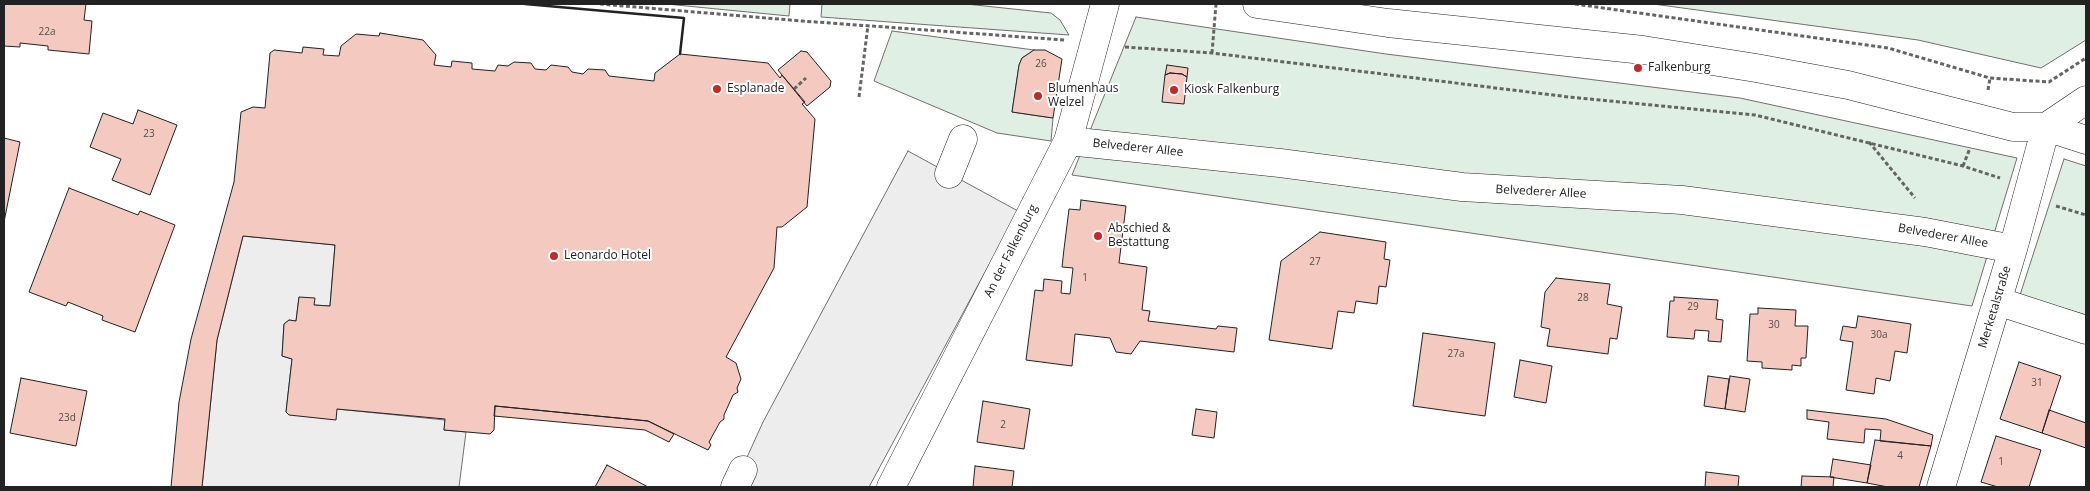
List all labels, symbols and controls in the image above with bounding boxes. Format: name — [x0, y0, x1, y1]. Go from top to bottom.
house number: 22a — [39, 26, 55, 38]
house number: 26 — [1035, 58, 1047, 70]
place label: Falkenburg — [1648, 61, 1710, 75]
marker: Falkenburg — [1632, 62, 1644, 74]
place label: Esplanade — [727, 82, 785, 96]
place label: Blumenhaus Welzel — [1048, 82, 1118, 110]
marker: Esplanade — [711, 83, 723, 95]
place label: Kiosk Falkenburg — [1184, 83, 1279, 97]
marker: Kiosk Falkenburg — [1168, 84, 1180, 96]
marker: Blumenhaus Welzel — [1032, 90, 1044, 102]
house number: 23 — [143, 128, 155, 140]
street label: Belvederer Allee — [1092, 136, 1184, 160]
street label: Belvederer Allee — [1495, 182, 1587, 202]
street label: An der Falkenburg — [981, 202, 1041, 300]
street label: Belvederer Allee — [1897, 221, 1989, 251]
place label: Abschied & Bestattung — [1108, 222, 1171, 250]
marker: Abschied & Bestattung — [1092, 230, 1104, 242]
place label: Leonardo Hotel — [564, 249, 651, 263]
marker: Leonardo Hotel — [548, 250, 560, 262]
house number: 27 — [1309, 256, 1321, 268]
street label: Merketalstraße — [1976, 264, 2014, 350]
house number: 1 — [1082, 272, 1088, 284]
house number: 28 — [1577, 292, 1589, 304]
house number: 29 — [1687, 301, 1699, 313]
house number: 30 — [1768, 319, 1780, 331]
house number: 30a — [1871, 329, 1887, 341]
house number: 27a — [1448, 348, 1464, 360]
house number: 31 — [2031, 377, 2043, 389]
house number: 23d — [58, 412, 76, 424]
house number: 2 — [1000, 419, 1006, 431]
house number: 4 — [1897, 450, 1903, 462]
house number: 1 — [1998, 456, 2004, 468]

